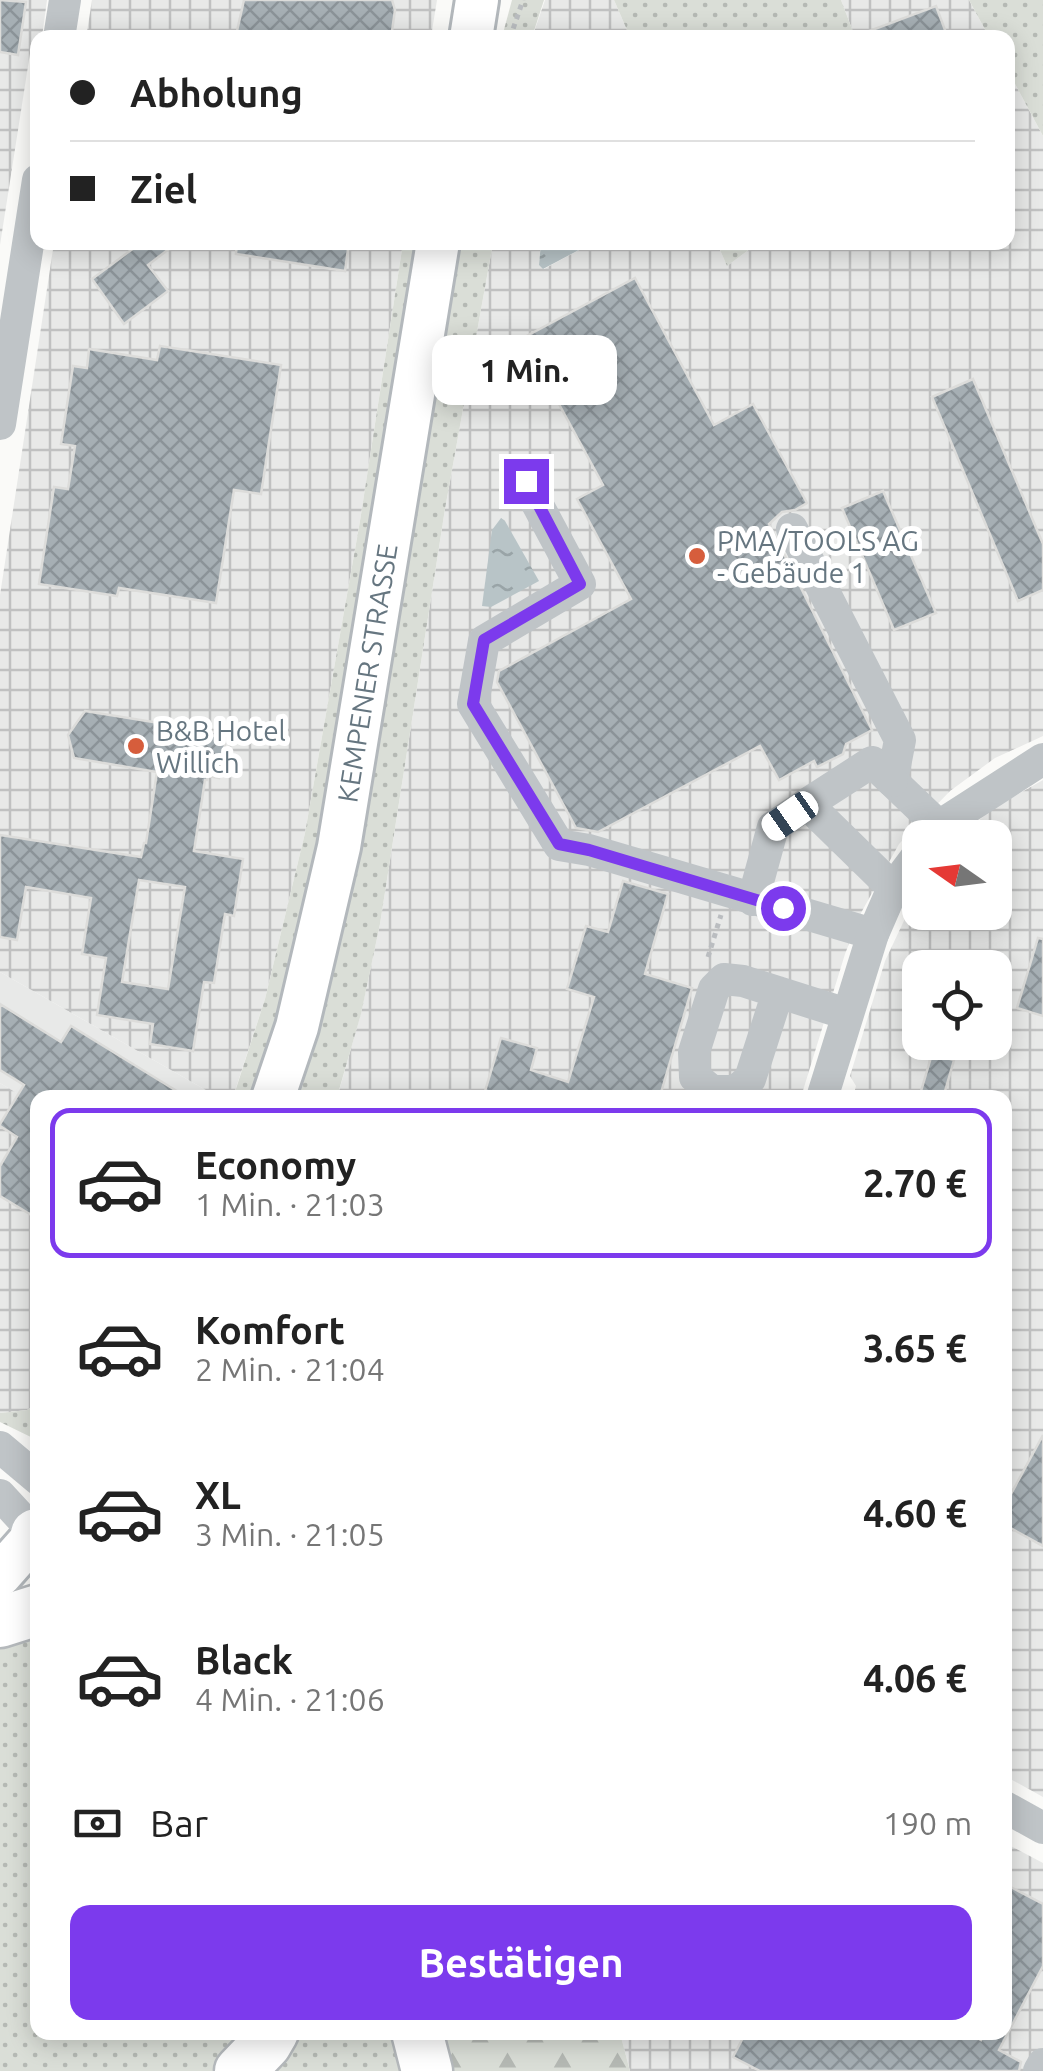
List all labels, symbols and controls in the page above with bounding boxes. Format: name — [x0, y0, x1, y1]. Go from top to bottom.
text: Abholung — [130, 72, 303, 114]
text: Ziel — [130, 168, 197, 210]
callout: 1 Min. — [434, 336, 618, 406]
text: 1 Min. — [480, 352, 569, 388]
route end — [504, 459, 549, 504]
place label: PMA/TOOLS AG - Gebäude 1 — [717, 525, 919, 588]
street label: KEMPENER STRASSE — [331, 542, 403, 804]
marker: PMA/TOOLS AG - Gebäude 1 — [686, 545, 708, 567]
place label: B&B Hotel Willich — [156, 715, 286, 778]
marker: B&B Hotel Willich — [125, 735, 147, 757]
car — [757, 787, 823, 845]
north arrow — [902, 820, 1012, 930]
map controls — [902, 820, 1012, 1060]
route start — [761, 886, 806, 931]
button: locate — [902, 950, 1012, 1060]
icon: car — [75, 1138, 165, 1228]
text: Economy — [195, 1144, 356, 1186]
text: 2.70 € — [863, 1162, 967, 1204]
text: 1 Min. · 21:03 — [195, 1186, 385, 1222]
icon: car — [75, 1303, 165, 1393]
text: Komfort — [195, 1309, 345, 1351]
text: 3.65 € — [863, 1327, 967, 1369]
text: 2 Min. · 21:04 — [195, 1351, 385, 1387]
icon: car — [75, 1468, 165, 1558]
text: XL — [195, 1474, 241, 1516]
text: 4.60 € — [863, 1492, 967, 1534]
text: 3 Min. · 21:05 — [195, 1516, 385, 1552]
icon: car — [75, 1633, 165, 1723]
text: Black — [195, 1639, 293, 1681]
text: 4.06 € — [863, 1657, 967, 1699]
text: 4 Min. · 21:06 — [195, 1681, 385, 1717]
icon: cash — [70, 1796, 125, 1851]
text: Bar — [150, 1802, 208, 1844]
text: 190 m — [883, 1805, 972, 1841]
button: Bestätigen — [70, 1905, 972, 2020]

